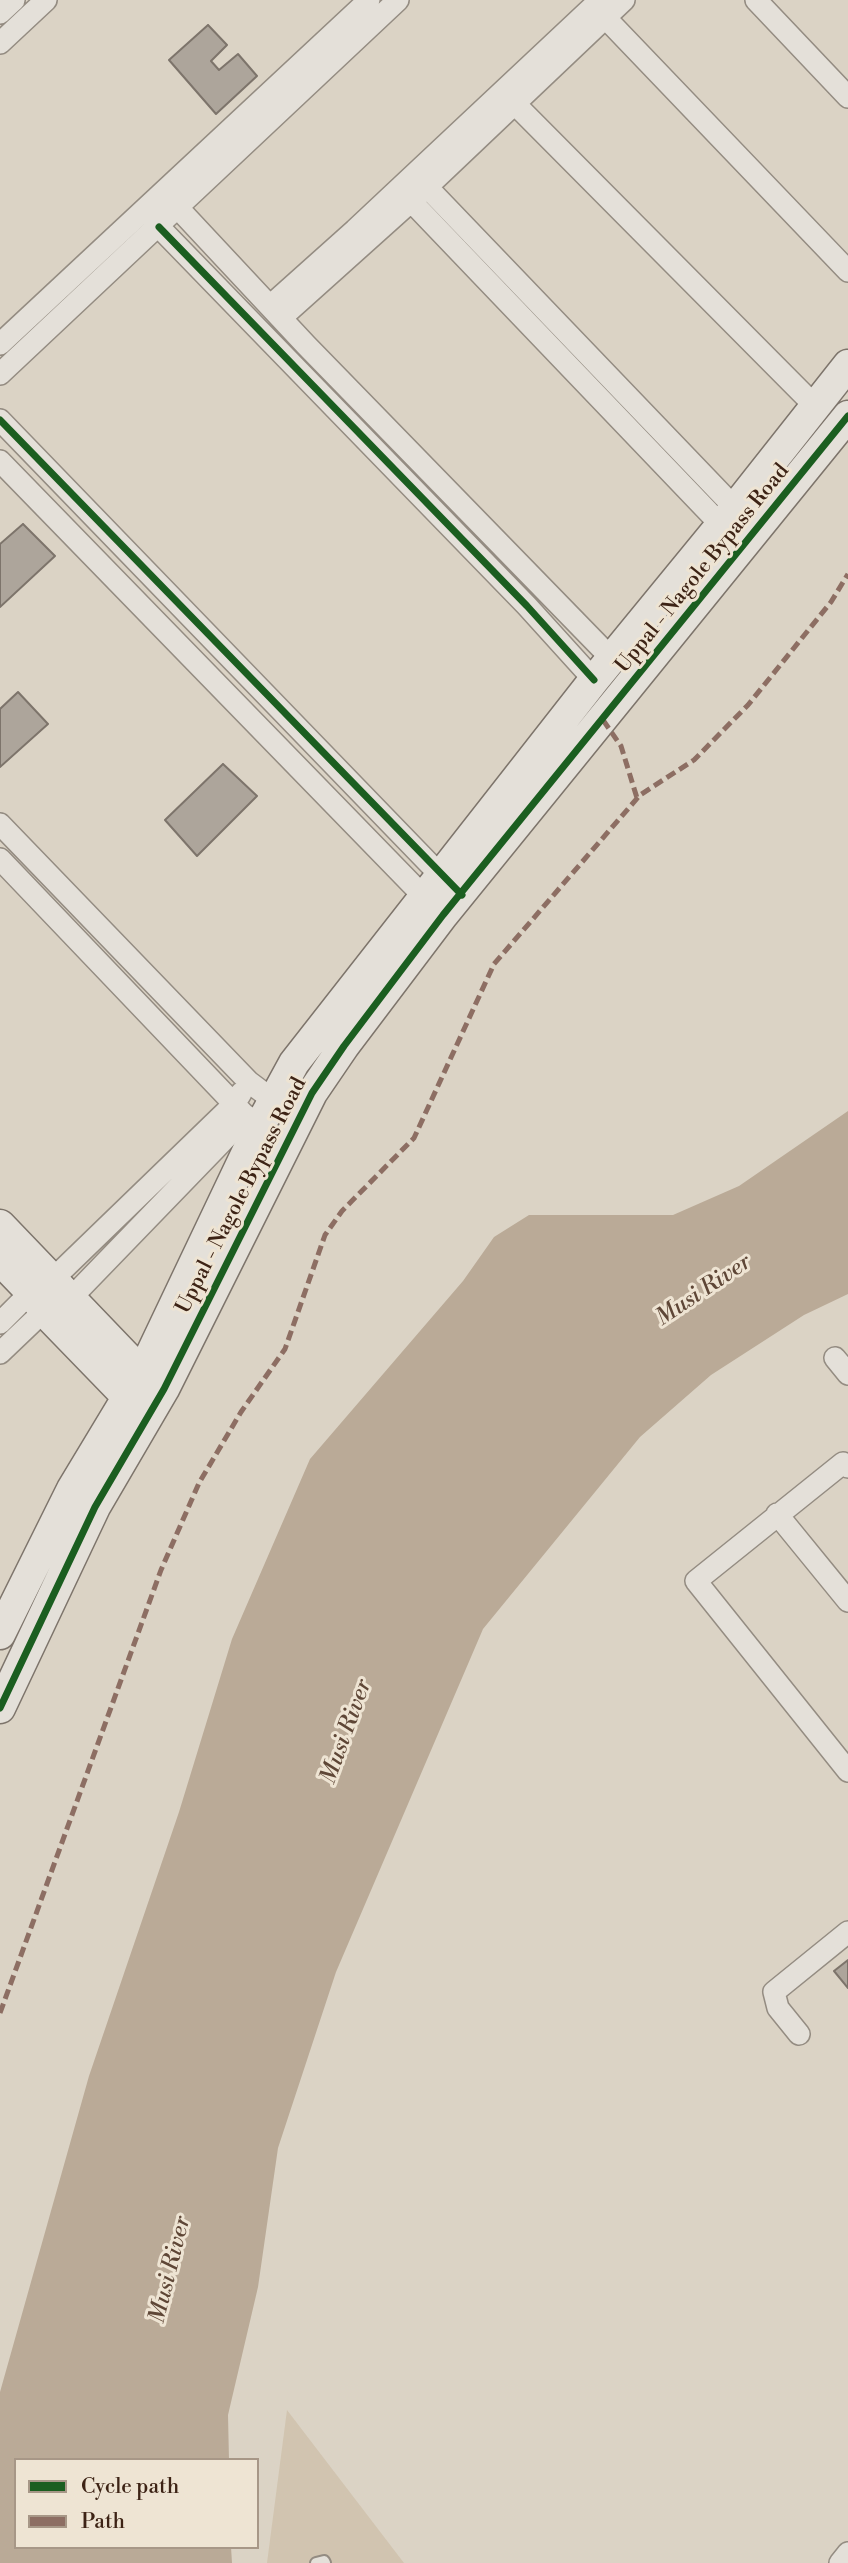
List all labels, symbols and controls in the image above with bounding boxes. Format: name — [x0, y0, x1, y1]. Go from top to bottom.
street label: Uppal - Nagole Bypass Road — [611, 459, 795, 679]
street label: Uppal - Nagole Bypass Road — [171, 1074, 313, 1318]
water label: Musi River — [651, 1249, 757, 1333]
water label: Musi River — [315, 1676, 379, 1788]
water label: Musi River — [144, 2214, 198, 2326]
legend — [14, 2458, 259, 2549]
text: Cycle path — [81, 2474, 179, 2500]
text: Path — [81, 2509, 125, 2535]

